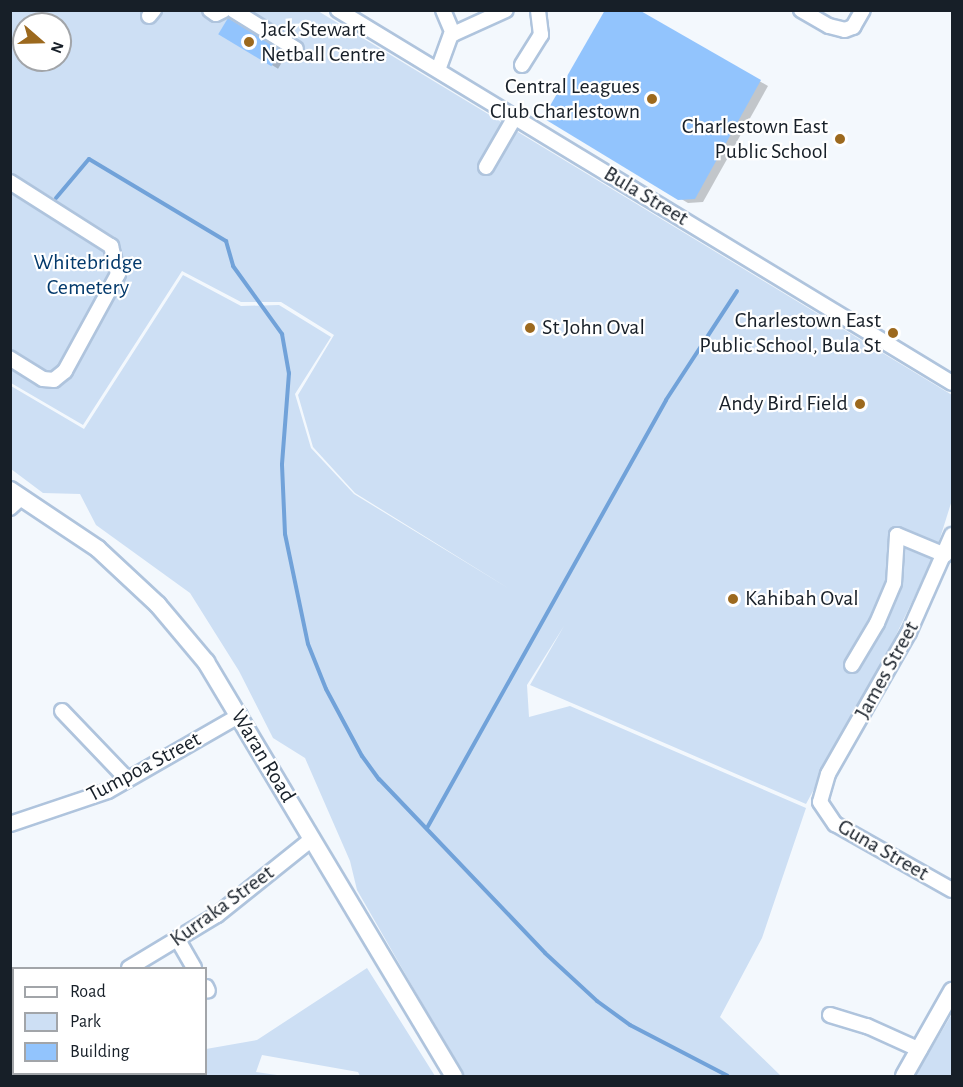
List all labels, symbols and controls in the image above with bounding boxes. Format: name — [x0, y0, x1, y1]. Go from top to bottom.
north arrow — [12, 12, 72, 72]
place label: Jack Stewart Netball Centre — [261, 16, 385, 68]
marker: Jack Stewart Netball Centre — [242, 35, 256, 49]
text: N — [48, 40, 66, 55]
place label: Central Leagues Club Charlestown — [490, 73, 640, 124]
marker: Central Leagues Club Charlestown — [645, 92, 659, 106]
place label: Charlestown East Public School — [682, 113, 828, 164]
marker: Charlestown East Public School — [833, 132, 847, 146]
street label: Bula Street — [599, 160, 693, 232]
park label: Whitebridge Cemetery — [34, 249, 142, 300]
place label: Charlestown East Public School, Bula St — [699, 307, 881, 358]
place label: St John Oval — [542, 315, 645, 341]
marker: St John Oval — [523, 321, 537, 335]
marker: Charlestown East Public School, Bula St — [886, 326, 900, 340]
place label: Andy Bird Field — [719, 391, 848, 417]
marker: Andy Bird Field — [853, 397, 867, 411]
place label: Kahibah Oval — [745, 586, 859, 612]
marker: Kahibah Oval — [726, 592, 740, 606]
street label: James Street — [849, 617, 925, 723]
street label: Waran Road — [225, 705, 301, 807]
street label: Tumpoa Street — [82, 726, 206, 808]
street label: Guna Street — [833, 813, 933, 887]
street label: Kurraka Street — [165, 859, 279, 953]
legend — [12, 967, 207, 1075]
text: Road — [70, 983, 106, 1001]
text: Park — [70, 1013, 101, 1031]
text: Building — [70, 1043, 129, 1061]

